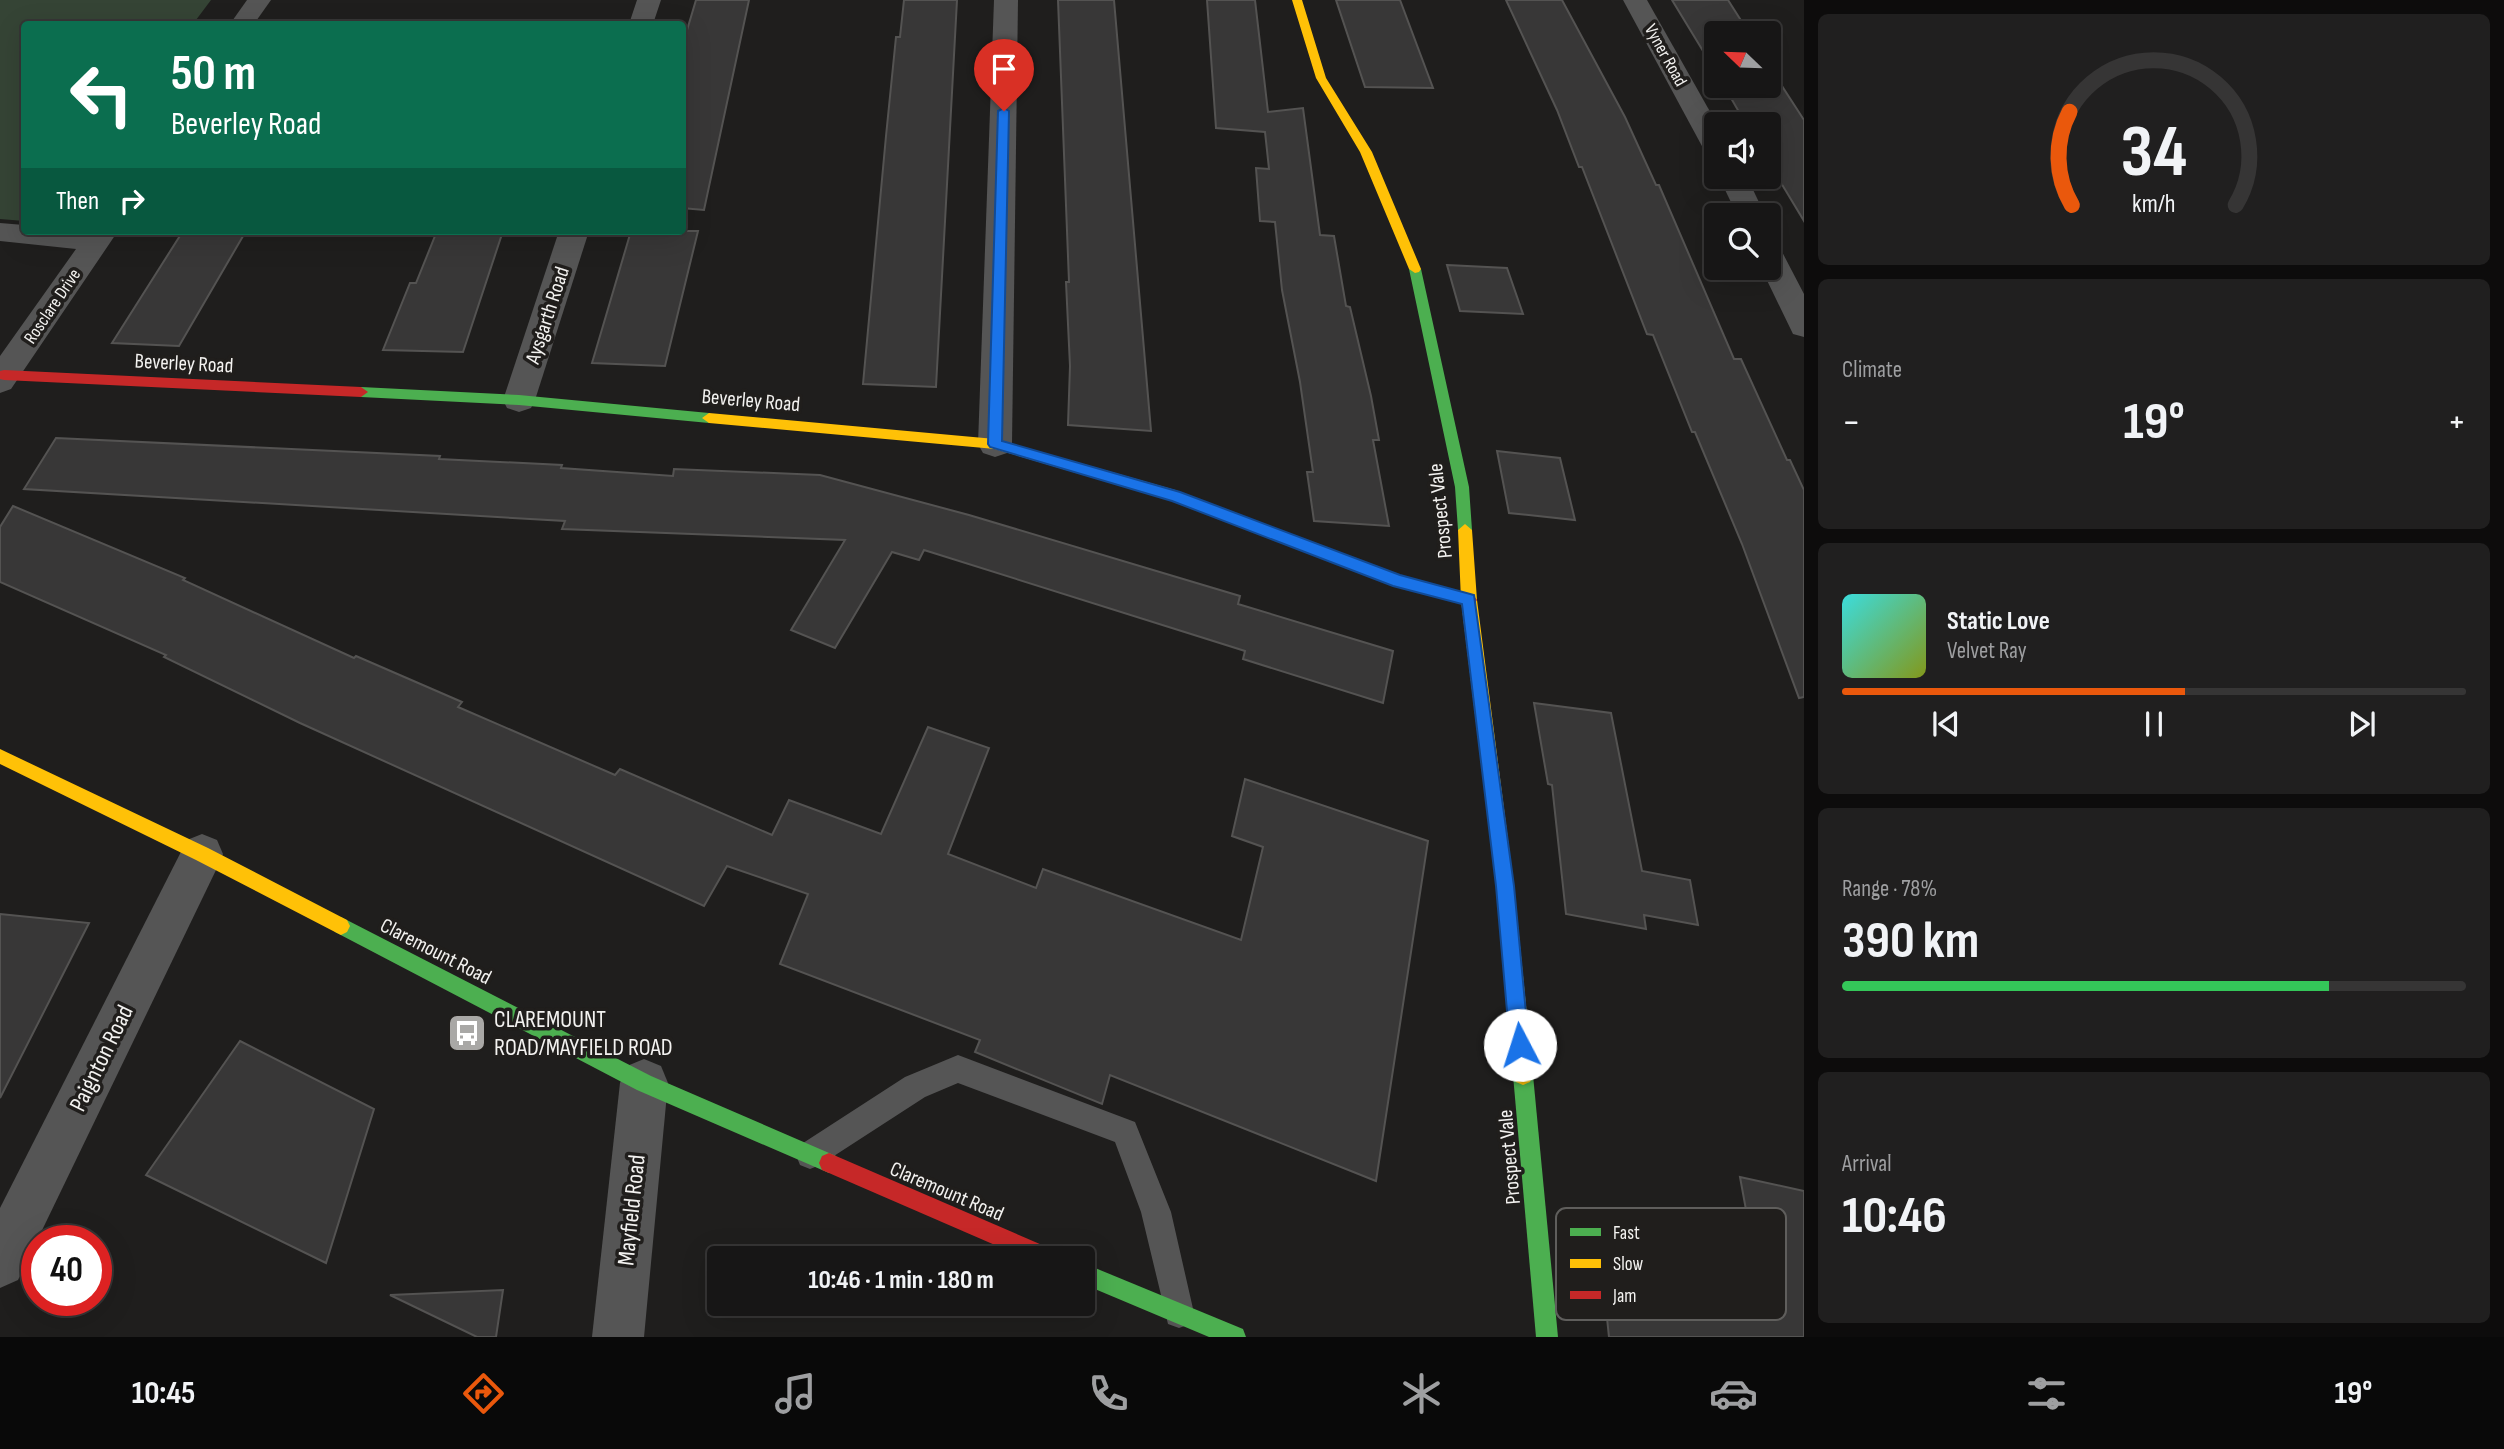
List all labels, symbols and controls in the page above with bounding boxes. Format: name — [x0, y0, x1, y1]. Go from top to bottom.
street label: Vyner Road — [1640, 20, 1691, 90]
north arrow — [1704, 21, 1782, 98]
map controls — [1704, 21, 1781, 280]
pin — [974, 39, 1034, 111]
text: 50 m — [171, 45, 256, 104]
icon: left — [56, 49, 147, 140]
icon: arrive — [985, 50, 1023, 88]
text: Beverley Road — [171, 105, 321, 144]
text: 34 — [2121, 110, 2187, 198]
button: sound — [1704, 112, 1781, 189]
icon: right — [113, 182, 151, 220]
text: Then — [56, 186, 99, 217]
text: km/h — [2132, 189, 2176, 220]
button: search — [1704, 203, 1781, 280]
street label: Aysgarth Road — [520, 264, 575, 368]
street label: Rosclare Drive — [20, 265, 85, 348]
street label: Beverley Road — [134, 348, 234, 379]
text: Climate — [1842, 356, 1902, 384]
street label: Beverley Road — [701, 384, 801, 417]
text: 19° — [2123, 391, 2185, 454]
text: − — [1842, 400, 1861, 445]
text: + — [2447, 400, 2466, 445]
street label: Prospect Vale — [1423, 462, 1458, 560]
text: Static Love — [1947, 606, 2050, 637]
text: Velvet Ray — [1947, 637, 2027, 665]
icon: previous — [1927, 705, 1965, 743]
icon: pause — [2135, 705, 2173, 743]
icon: next — [2343, 705, 2381, 743]
text: Range · 78% — [1842, 875, 1937, 903]
text: 390 km — [1842, 910, 1979, 973]
street label: Claremount Road — [376, 913, 495, 990]
street label: Paignton Road — [63, 1000, 140, 1116]
place label: CLAREMOUNT ROAD/MAYFIELD ROAD — [494, 1005, 673, 1062]
position arrow — [1483, 1008, 1557, 1082]
bus stop icon: CLAREMOUNT ROAD/MAYFIELD ROAD — [446, 1012, 488, 1054]
street label: Prospect Vale — [1493, 1108, 1526, 1205]
text: Arrival — [1842, 1150, 1891, 1178]
street label: Mayfield Road — [611, 1153, 652, 1267]
street label: Claremount Road — [886, 1156, 1007, 1227]
text: 10:46 — [1842, 1185, 1947, 1248]
legend — [1556, 1208, 1786, 1320]
text: Fast — [1613, 1222, 1640, 1245]
speed limit sign: 40 — [21, 1225, 112, 1316]
text: Slow — [1613, 1253, 1643, 1276]
text: 10:46 · 1 min · 180 m — [808, 1265, 994, 1296]
text: Jam — [1612, 1285, 1636, 1308]
icon: directions — [459, 1369, 508, 1418]
icon: music — [771, 1369, 820, 1418]
icon: phone — [1084, 1369, 1133, 1418]
icon: climate — [1397, 1369, 1446, 1418]
icon: car — [1709, 1369, 1758, 1418]
icon: filters — [2022, 1369, 2071, 1418]
text: 10:45 — [132, 1374, 195, 1413]
text: 19° — [2334, 1374, 2372, 1413]

